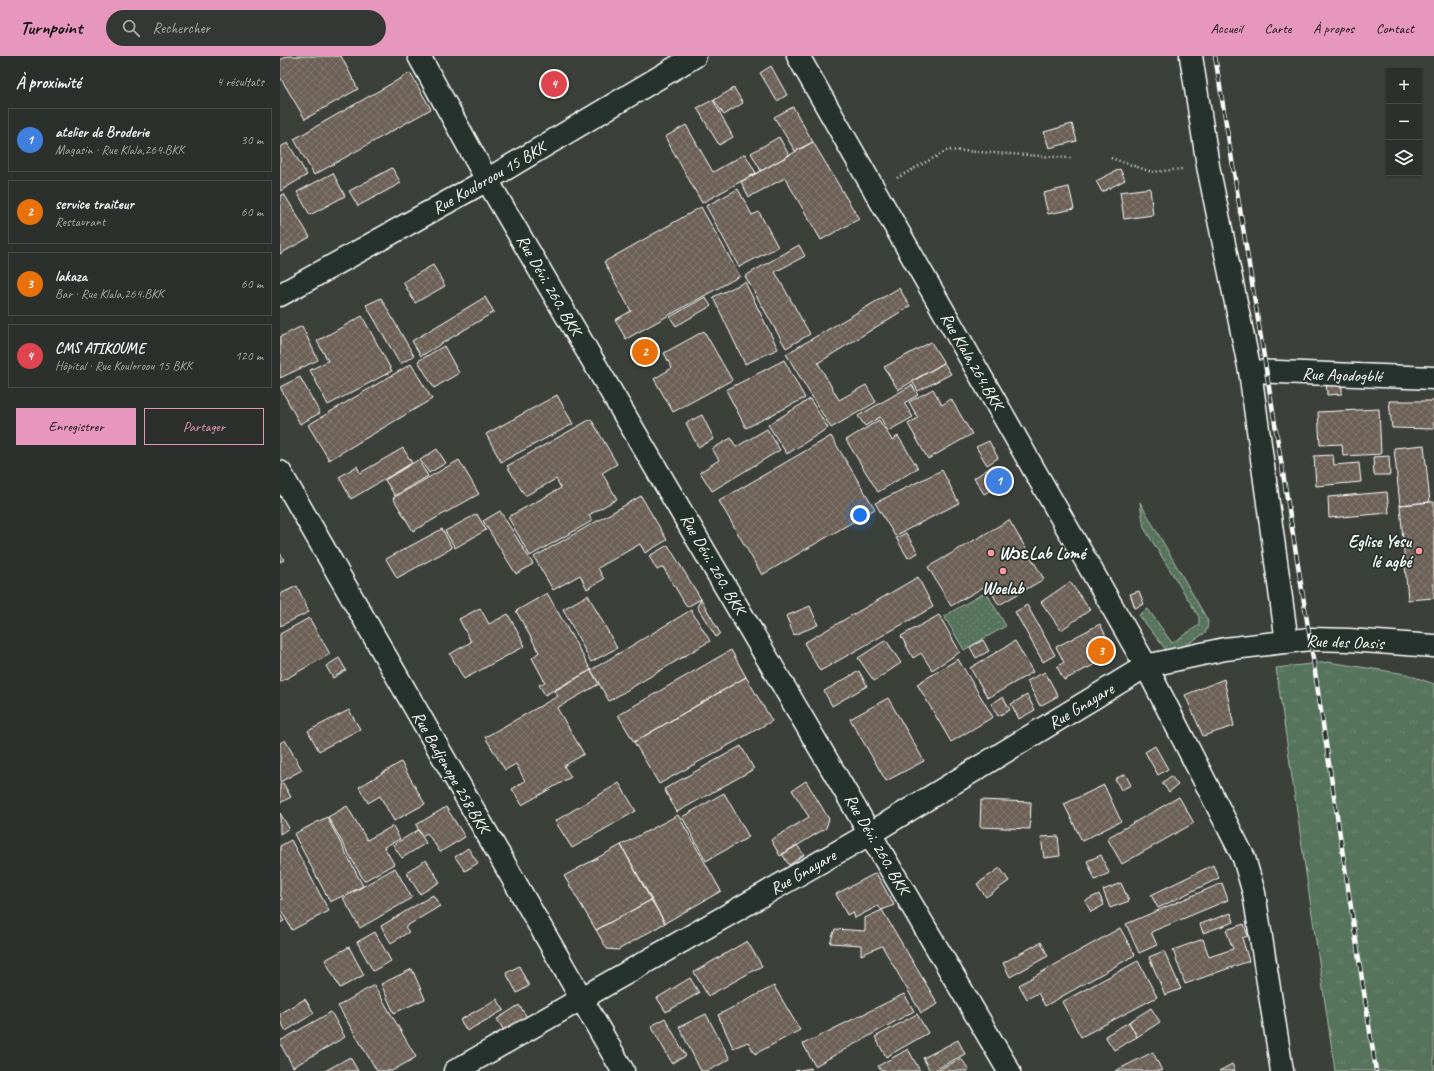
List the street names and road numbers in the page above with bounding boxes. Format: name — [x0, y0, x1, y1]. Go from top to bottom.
street label: Rue Kouloroou 15 BKK — [429, 136, 552, 219]
street label: Rue Dévi. 260. BKK — [512, 231, 587, 341]
street label: Rue Klala,264.BKK — [936, 309, 1009, 415]
street label: Rue Agodogblé — [1302, 363, 1385, 387]
street label: Rue Dévi. 260. BKK — [676, 510, 751, 620]
street label: Rue des Oasis — [1306, 630, 1386, 654]
street label: Rue Gnayare — [1045, 678, 1119, 734]
street label: Rue Badjenope 258.BKK — [408, 707, 496, 839]
street label: Rue Dévi. 260. BKK — [840, 790, 915, 900]
street label: Rue Gnayare — [766, 844, 841, 899]

